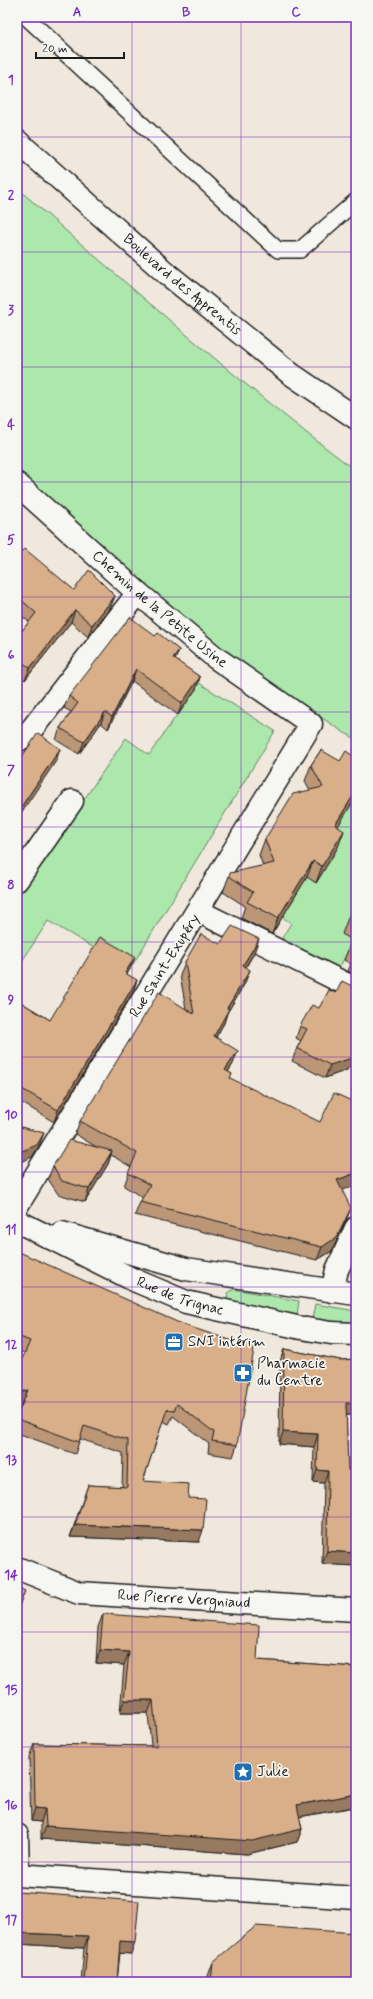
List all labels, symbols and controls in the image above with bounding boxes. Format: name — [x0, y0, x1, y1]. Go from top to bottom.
text: A — [73, 4, 81, 21]
text: B — [182, 4, 191, 21]
text: C — [291, 4, 301, 21]
scale bar — [36, 34, 124, 60]
text: 20 m — [42, 41, 68, 57]
text: 1 — [8, 72, 14, 89]
text: 2 — [8, 187, 15, 204]
street label: Boulevard des Apprentis — [119, 229, 246, 340]
text: 3 — [8, 302, 14, 319]
text: 4 — [7, 417, 15, 434]
text: 5 — [7, 532, 15, 549]
street label: Chemin de la Petite Usine — [87, 546, 231, 673]
text: 6 — [8, 647, 15, 664]
text: 7 — [7, 762, 15, 779]
text: 8 — [7, 877, 15, 894]
street label: Rue Saint-Exupéry — [125, 910, 205, 1022]
text: 9 — [8, 992, 15, 1009]
text: 10 — [4, 1107, 18, 1124]
text: 11 — [5, 1222, 17, 1239]
street label: Rue de Trignac — [133, 1272, 225, 1320]
office icon: SNI intérim — [163, 1331, 185, 1353]
place label: SNI intérim — [188, 1332, 266, 1352]
text: 12 — [5, 1337, 17, 1354]
place label: Pharmacie du Centre — [257, 1354, 326, 1391]
pharmacy icon: Pharmacie du Centre — [232, 1362, 254, 1384]
text: 13 — [5, 1452, 17, 1469]
text: 14 — [4, 1567, 18, 1584]
street label: Rue Pierre Vergniaud — [117, 1585, 251, 1614]
text: 15 — [5, 1682, 17, 1699]
place icon: Julie — [232, 1761, 254, 1783]
place label: Julie — [257, 1762, 289, 1782]
text: 16 — [4, 1797, 18, 1814]
text: 17 — [5, 1912, 18, 1929]

